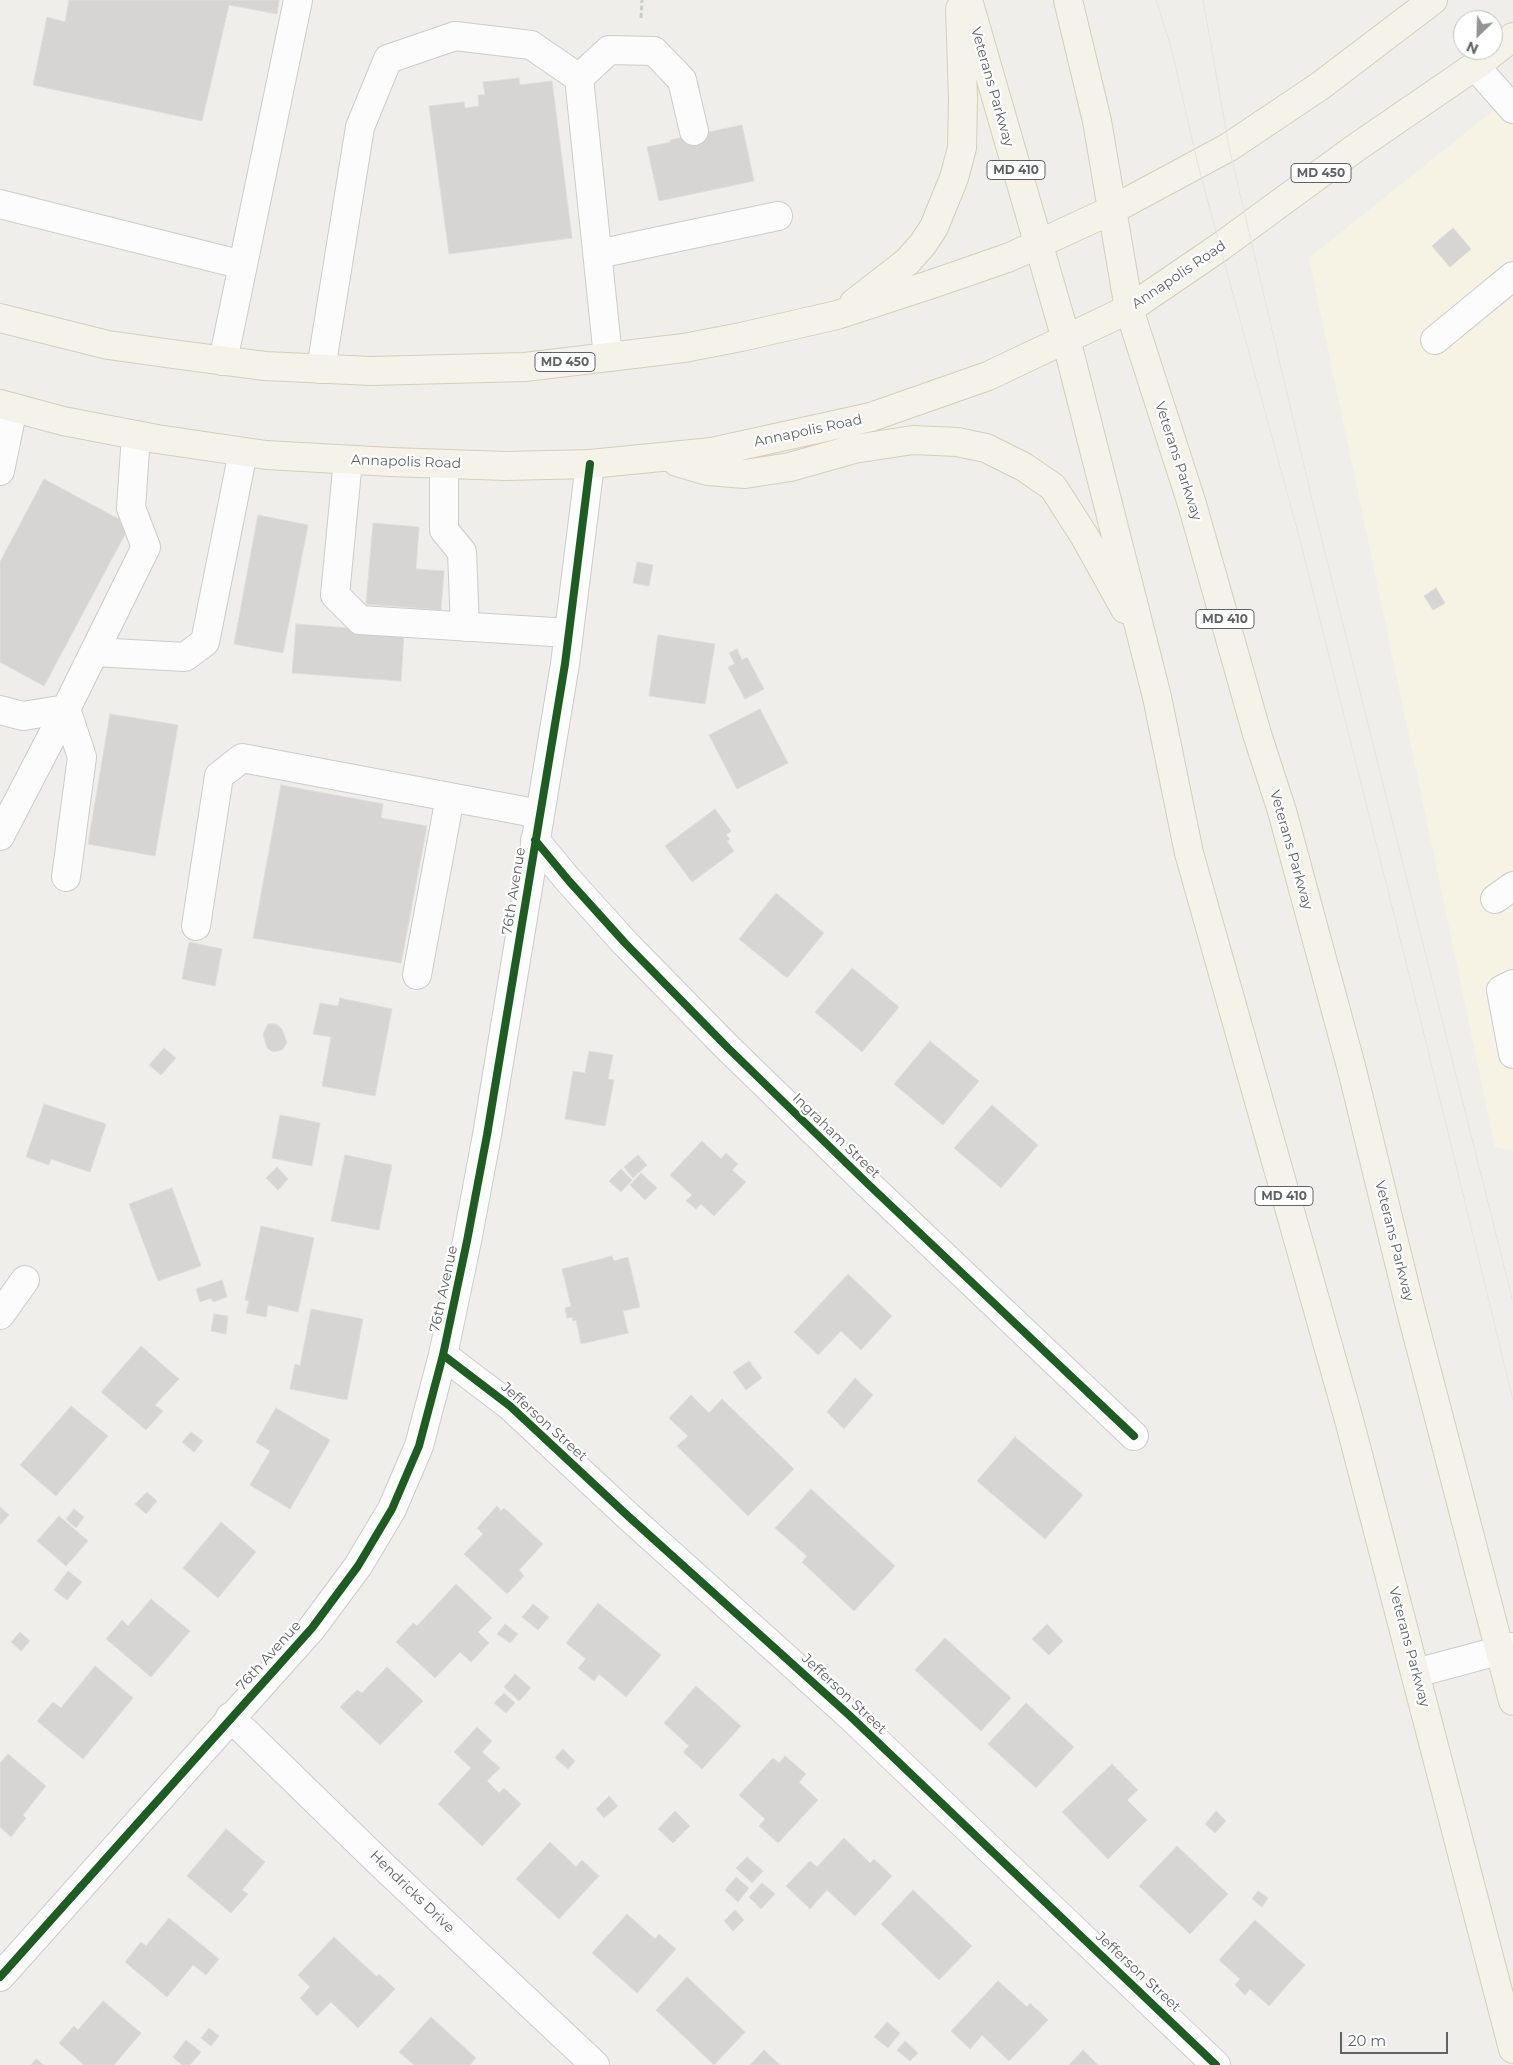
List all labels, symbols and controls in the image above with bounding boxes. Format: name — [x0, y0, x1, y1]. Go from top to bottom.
north arrow — [1453, 10, 1503, 60]
street label: Veterans Parkway — [967, 25, 1017, 149]
text: N — [1463, 37, 1481, 58]
road number: MD 410 — [987, 160, 1045, 180]
road number: MD 450 — [1291, 164, 1351, 182]
street label: Annapolis Road — [1129, 237, 1229, 313]
road number: MD 450 — [535, 352, 595, 372]
street label: Veterans Parkway — [1151, 400, 1205, 522]
street label: Annapolis Road — [752, 411, 864, 451]
street label: Annapolis Road — [351, 452, 461, 472]
road number: MD 410 — [1196, 610, 1254, 628]
street label: Veterans Parkway — [1266, 788, 1316, 912]
street label: 76th Avenue — [499, 846, 529, 936]
street label: Ingraham Street — [789, 1090, 883, 1182]
street label: Veterans Parkway — [1371, 1179, 1417, 1303]
road number: MD 410 — [1255, 1186, 1313, 1206]
street label: 76th Avenue — [427, 1244, 461, 1334]
street label: Jefferson Street — [498, 1379, 590, 1465]
street label: Veterans Parkway — [1385, 1585, 1433, 1709]
street label: 76th Avenue — [233, 1618, 305, 1694]
street label: Jefferson Street — [798, 1650, 890, 1738]
street label: Hendricks Drive — [366, 1847, 458, 1937]
street label: Jefferson Street — [1092, 1928, 1184, 2016]
scale bar — [1343, 2022, 1450, 2054]
text: 20 m — [1348, 2031, 1386, 2050]

